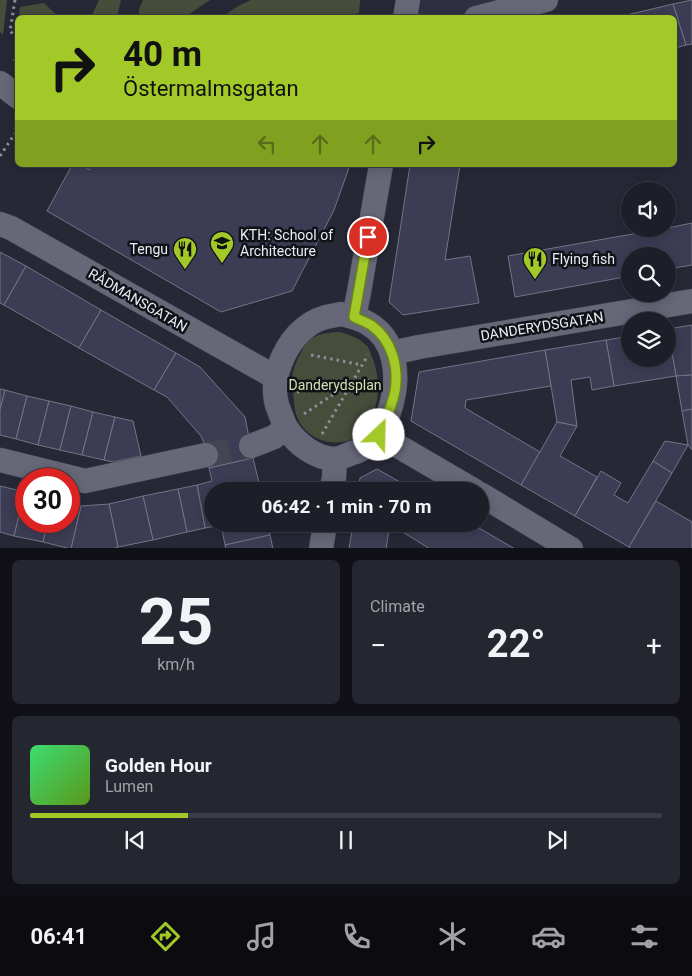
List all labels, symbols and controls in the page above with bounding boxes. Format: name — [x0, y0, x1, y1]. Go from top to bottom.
text: 40 m — [123, 34, 202, 75]
icon: right — [40, 35, 105, 100]
text: Östermalmsgatan — [123, 76, 299, 101]
icon: left — [253, 130, 281, 158]
icon: ahead — [306, 130, 334, 158]
icon: ahead — [359, 130, 387, 158]
icon: right — [412, 130, 440, 158]
map controls — [621, 182, 676, 367]
button: sound — [621, 182, 676, 237]
pin — [347, 216, 389, 258]
icon: arrive — [354, 223, 382, 251]
place label: KTH: School of Architecture — [240, 227, 333, 259]
school or university icon: KTH: School of Architecture — [209, 230, 235, 264]
restaurant icon: Tengu — [172, 236, 198, 270]
place label: Tengu — [130, 241, 168, 257]
restaurant icon: Flying fish — [522, 246, 548, 280]
button: search — [621, 247, 676, 302]
place label: Flying fish — [552, 251, 615, 267]
street label: RÅDMANSGATAN — [86, 264, 191, 335]
street label: DANDERYDSGATAN — [479, 308, 605, 344]
button: layers — [621, 312, 676, 367]
park label: Danderydsplan — [289, 377, 382, 393]
position arrow — [352, 408, 404, 460]
speed limit sign: 30 — [15, 468, 80, 533]
text: 06:42 · 1 min · 70 m — [261, 495, 432, 518]
text: 25 — [139, 584, 213, 660]
text: Climate — [370, 597, 425, 616]
text: 22° — [487, 622, 545, 666]
text: − — [370, 629, 386, 662]
text: + — [646, 629, 662, 662]
text: km/h — [157, 655, 195, 674]
text: Golden Hour — [105, 754, 212, 777]
text: Lumen — [105, 777, 153, 796]
icon: previous — [121, 826, 149, 854]
icon: pause — [332, 826, 360, 854]
icon: next — [543, 826, 571, 854]
icon: directions — [148, 919, 183, 954]
icon: music — [244, 919, 279, 954]
icon: phone — [339, 919, 374, 954]
icon: climate — [435, 919, 470, 954]
icon: car — [531, 919, 566, 954]
icon: filters — [627, 919, 662, 954]
text: 06:41 — [30, 924, 87, 949]

